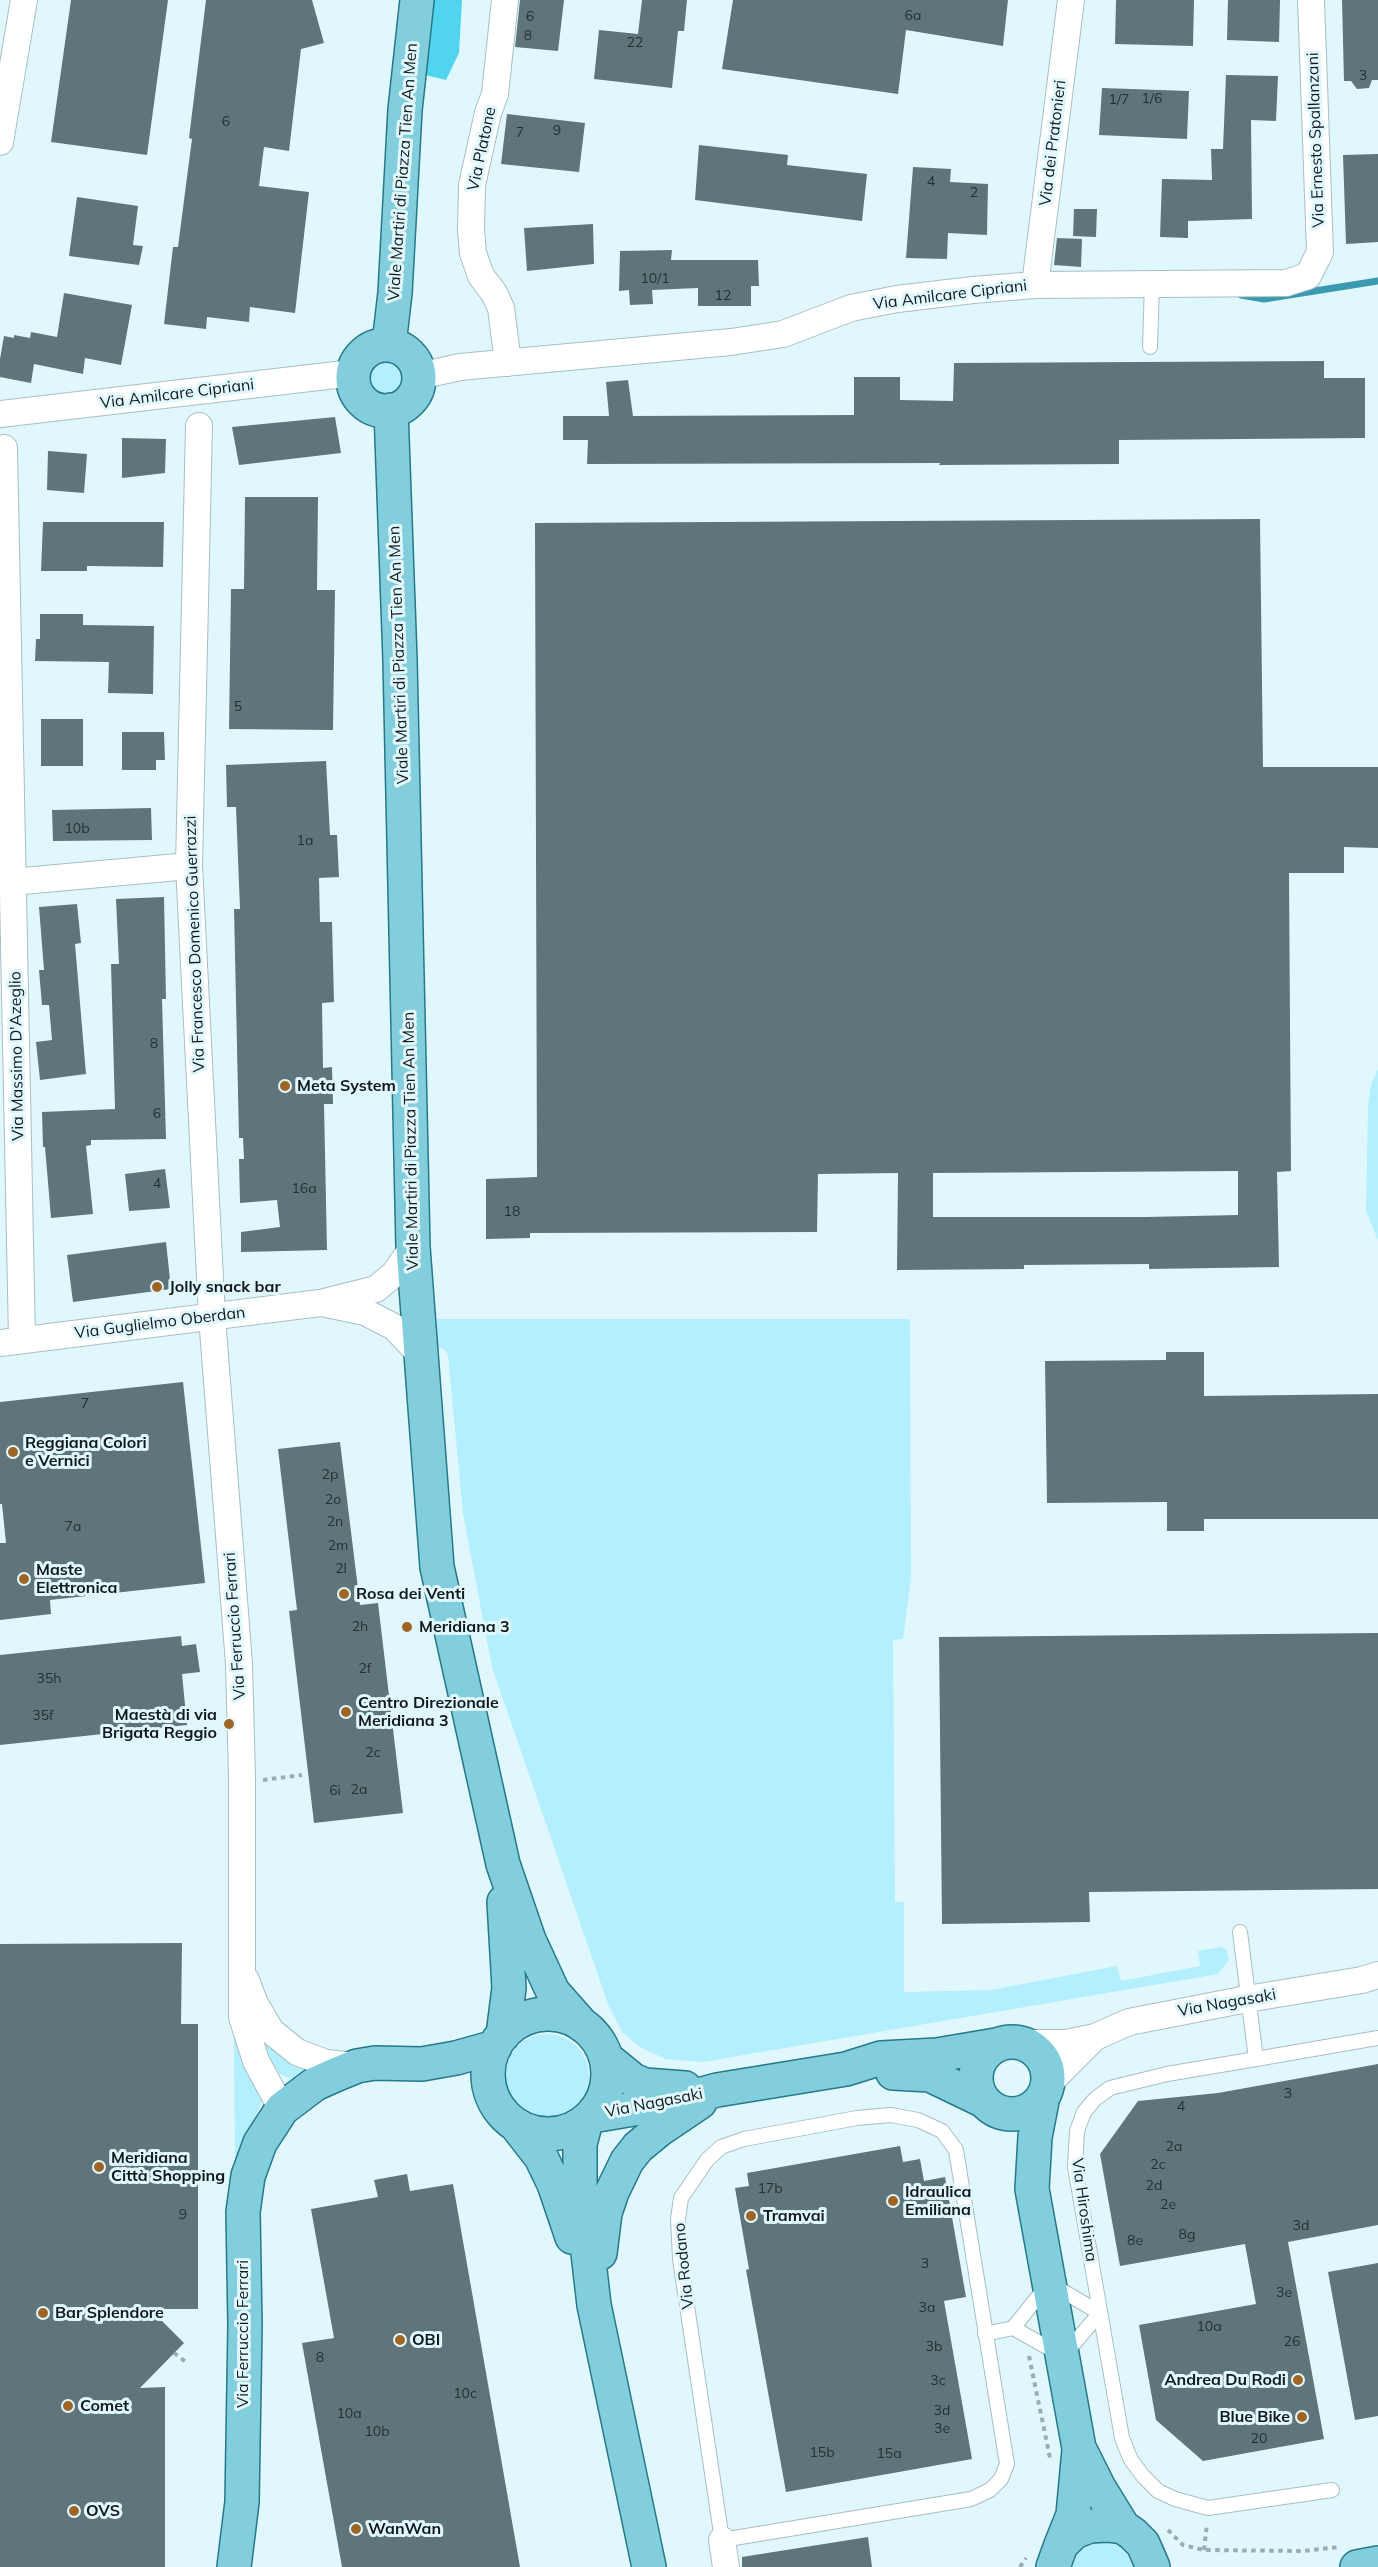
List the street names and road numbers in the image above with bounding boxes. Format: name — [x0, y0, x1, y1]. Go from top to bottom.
street label: Viale Martiri di Piazza Tien An Men — [384, 42, 422, 302]
street label: Via Ernesto Spallanzani — [1303, 52, 1329, 228]
street label: Via dei Pratonieri — [1036, 79, 1070, 207]
street label: Via Platone — [464, 105, 500, 193]
street label: Via Amilcare Cipriani — [872, 276, 1028, 314]
street label: Via Amilcare Cipriani — [99, 375, 255, 413]
street label: Viale Martiri di Piazza Tien An Men — [385, 525, 413, 785]
street label: Via Francesco Domenico Guerrazzi — [181, 815, 209, 1073]
street label: Via Massimo D'Azeglio — [6, 971, 28, 1141]
street label: Viale Martiri di Piazza Tien An Men — [399, 1012, 423, 1270]
street label: Via Guglielmo Oberdan — [74, 1303, 246, 1343]
street label: Via Ferruccio Ferrari — [220, 1552, 250, 1700]
street label: Via Nagasaki — [1177, 1985, 1277, 2021]
street label: Via Nagasaki — [604, 2084, 704, 2122]
street label: Via Hiroshima — [1067, 2157, 1101, 2263]
street label: Via Rodano — [670, 2222, 698, 2310]
street label: Via Ferruccio Ferrari — [233, 2260, 253, 2408]

